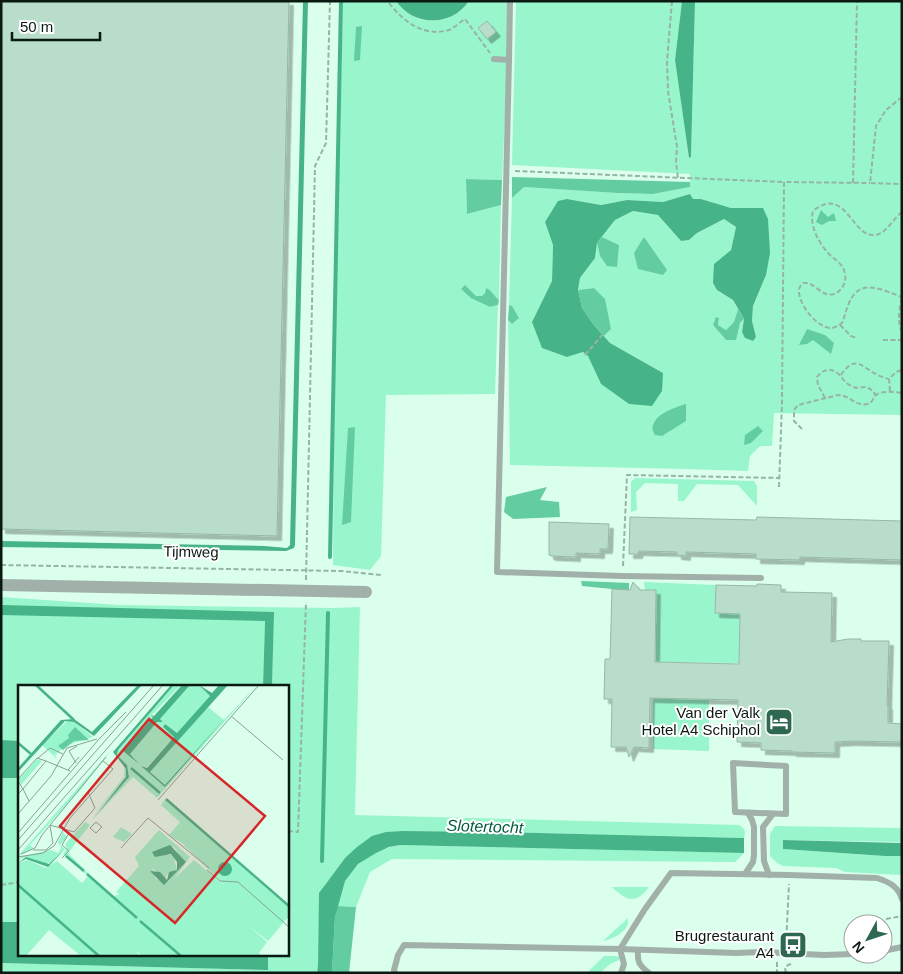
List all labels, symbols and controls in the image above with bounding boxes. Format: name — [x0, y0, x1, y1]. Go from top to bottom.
scale bar — [12, 10, 100, 42]
text: 50 m — [20, 18, 53, 35]
street label: Tijmweg — [163, 543, 219, 560]
inset map — [18, 685, 289, 956]
place label: Van der Valk Hotel A4 Schiphol — [642, 704, 760, 738]
hotel icon: Van der Valk Hotel A4 Schiphol — [764, 707, 794, 737]
water label: Slotertocht — [446, 817, 524, 836]
north arrow — [843, 914, 893, 964]
place label: Brugrestaurant A4 — [675, 927, 775, 961]
bus stop icon: Brugrestaurant A4 — [778, 930, 808, 960]
text: N — [849, 938, 867, 956]

